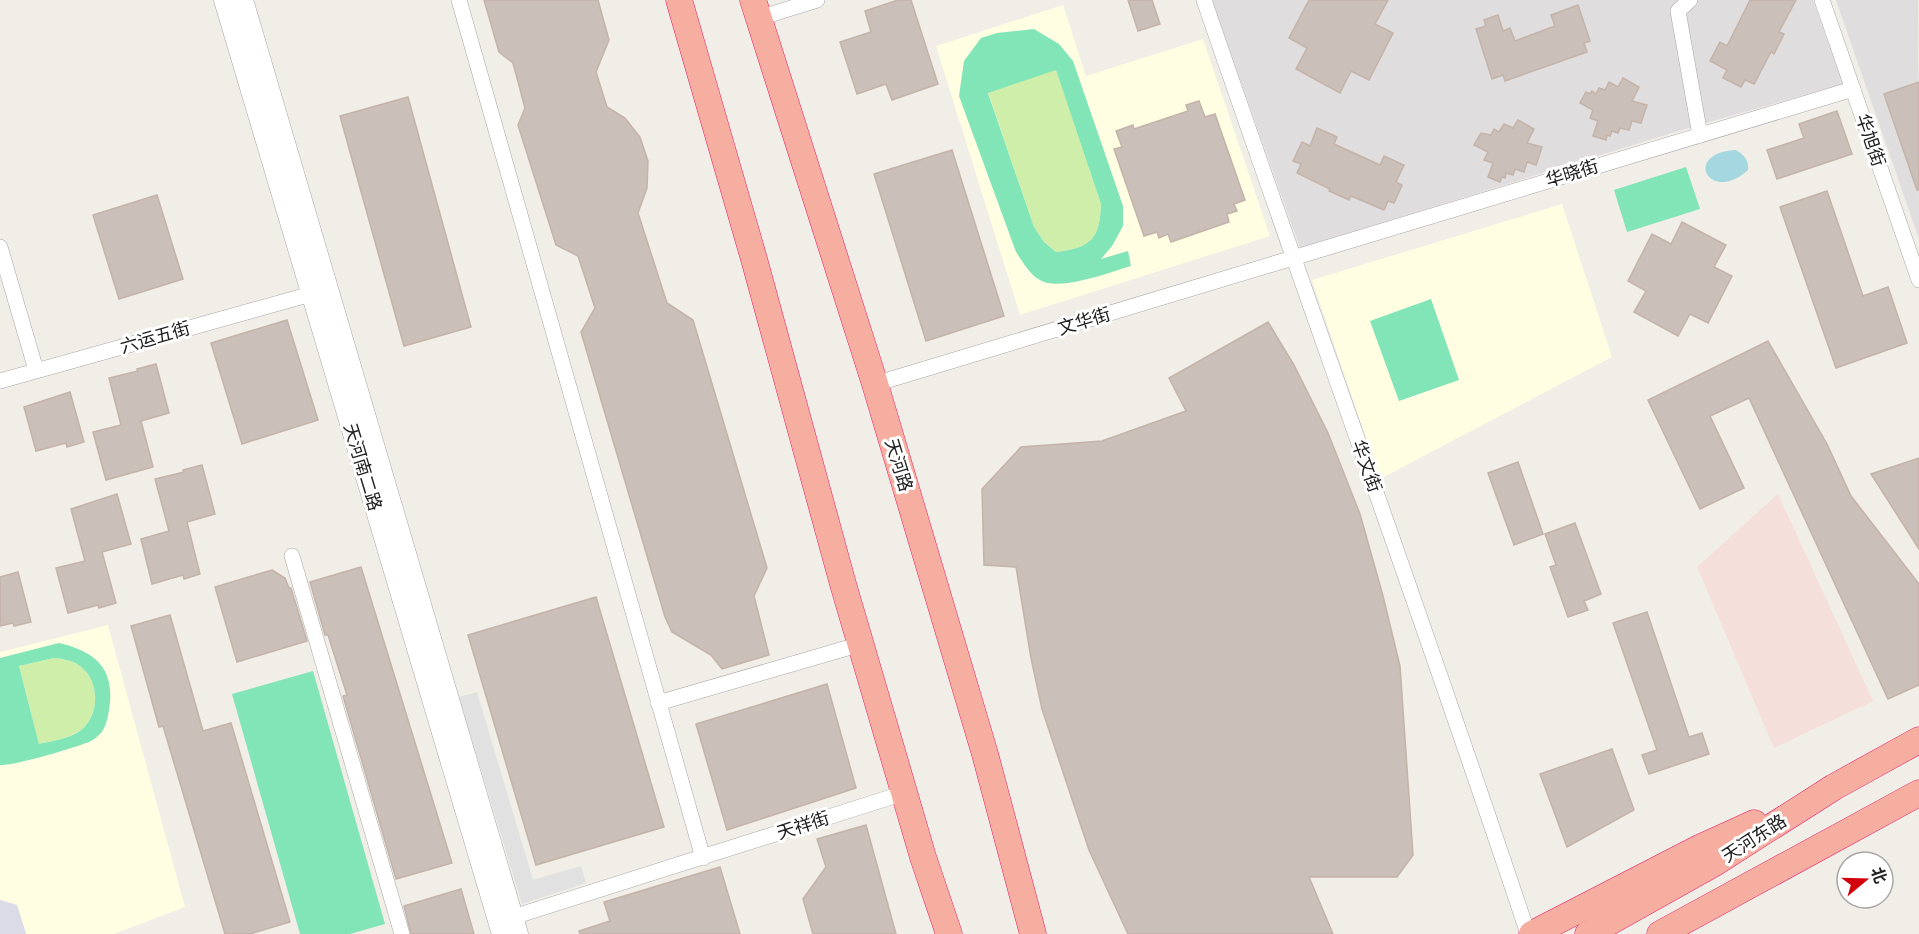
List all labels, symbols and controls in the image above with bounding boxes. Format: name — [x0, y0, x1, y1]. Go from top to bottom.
street label: 华旭街 — [1852, 111, 1890, 169]
street label: 华晓街 — [1543, 155, 1601, 191]
street label: 文华街 — [1055, 303, 1113, 339]
street label: 六运五街 — [118, 317, 192, 357]
street label: 天河南二路 — [340, 421, 386, 513]
street label: 天河路 — [881, 436, 917, 494]
street label: 华文街 — [1348, 437, 1386, 495]
street label: 天祥街 — [774, 807, 832, 843]
street label: 天河东路 — [1718, 810, 1790, 866]
north arrow — [1835, 850, 1895, 910]
text: 北 — [1867, 865, 1890, 886]

